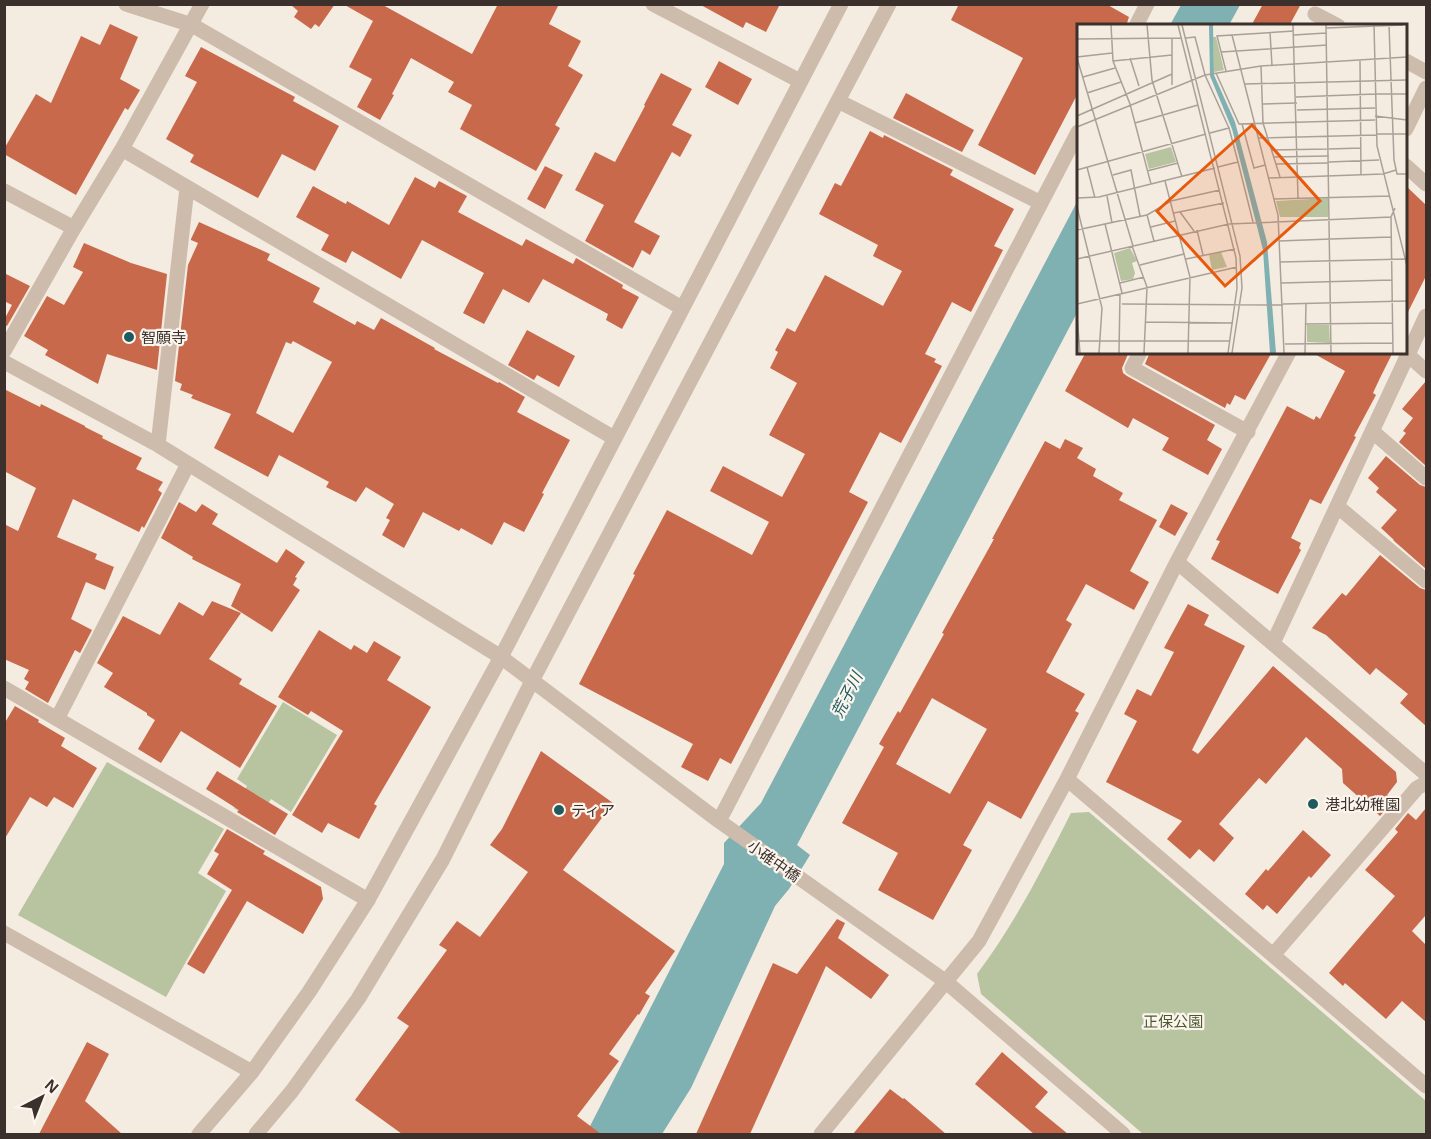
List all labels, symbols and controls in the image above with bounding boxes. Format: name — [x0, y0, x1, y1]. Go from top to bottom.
inset map — [1077, 24, 1407, 354]
place label: 智願寺 — [141, 329, 186, 346]
marker: 智願寺 — [122, 330, 136, 344]
water label: 荒子川 — [829, 668, 866, 720]
place label: 港北幼稚園 — [1325, 796, 1400, 813]
marker: 港北幼稚園 — [1306, 797, 1320, 811]
place label: ティア — [571, 802, 615, 819]
marker: ティア — [552, 803, 566, 817]
street label: 小碓中橋 — [745, 837, 803, 885]
park label: 正保公園 — [1143, 1013, 1203, 1030]
north arrow — [12, 1067, 72, 1127]
text: N — [42, 1076, 62, 1096]

